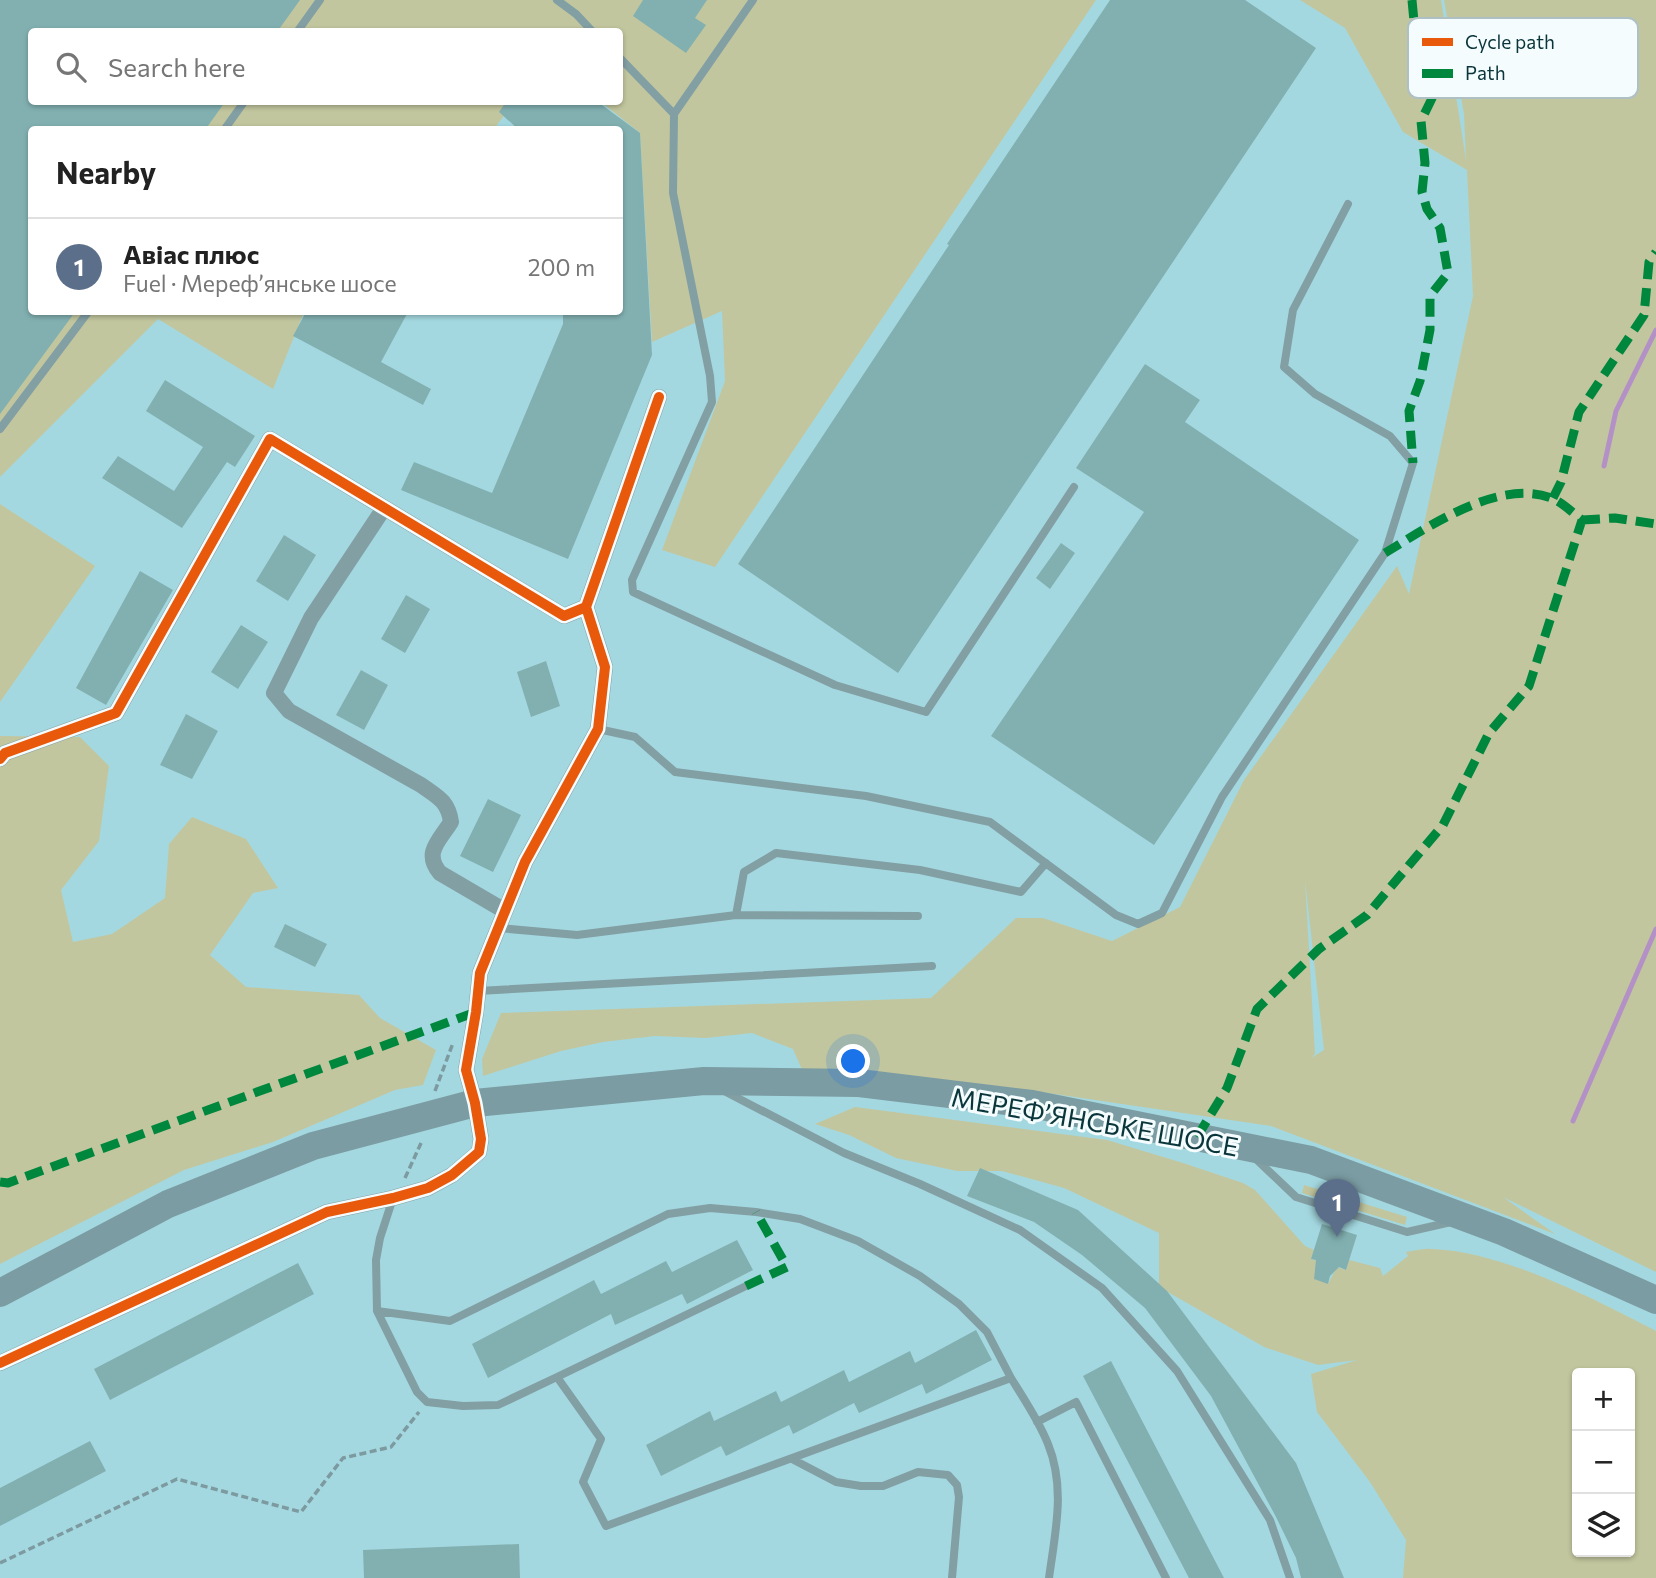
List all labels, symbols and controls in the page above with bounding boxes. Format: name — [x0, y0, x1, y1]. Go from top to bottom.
legend — [1408, 18, 1638, 98]
search box — [28, 28, 623, 105]
text: Cycle path — [1465, 30, 1555, 53]
icon: search — [52, 48, 90, 86]
text: Search here — [108, 51, 246, 82]
text: Path — [1465, 61, 1506, 84]
text: Nearby — [56, 153, 156, 190]
text: Авіас плюс — [123, 238, 259, 269]
text: 1 — [74, 253, 84, 281]
text: 200 m — [528, 253, 595, 281]
text: Fuel · Мереф’янське шосе — [123, 269, 397, 297]
your location — [836, 1044, 870, 1078]
street label: МЕРЕФ’ЯНСЬКЕ ШОСЕ — [949, 1080, 1241, 1162]
pin: 1 — [1314, 1179, 1360, 1237]
map controls — [1572, 1368, 1635, 1557]
button: + — [1572, 1368, 1635, 1431]
button: − — [1572, 1431, 1635, 1494]
button: layers — [1572, 1494, 1635, 1557]

